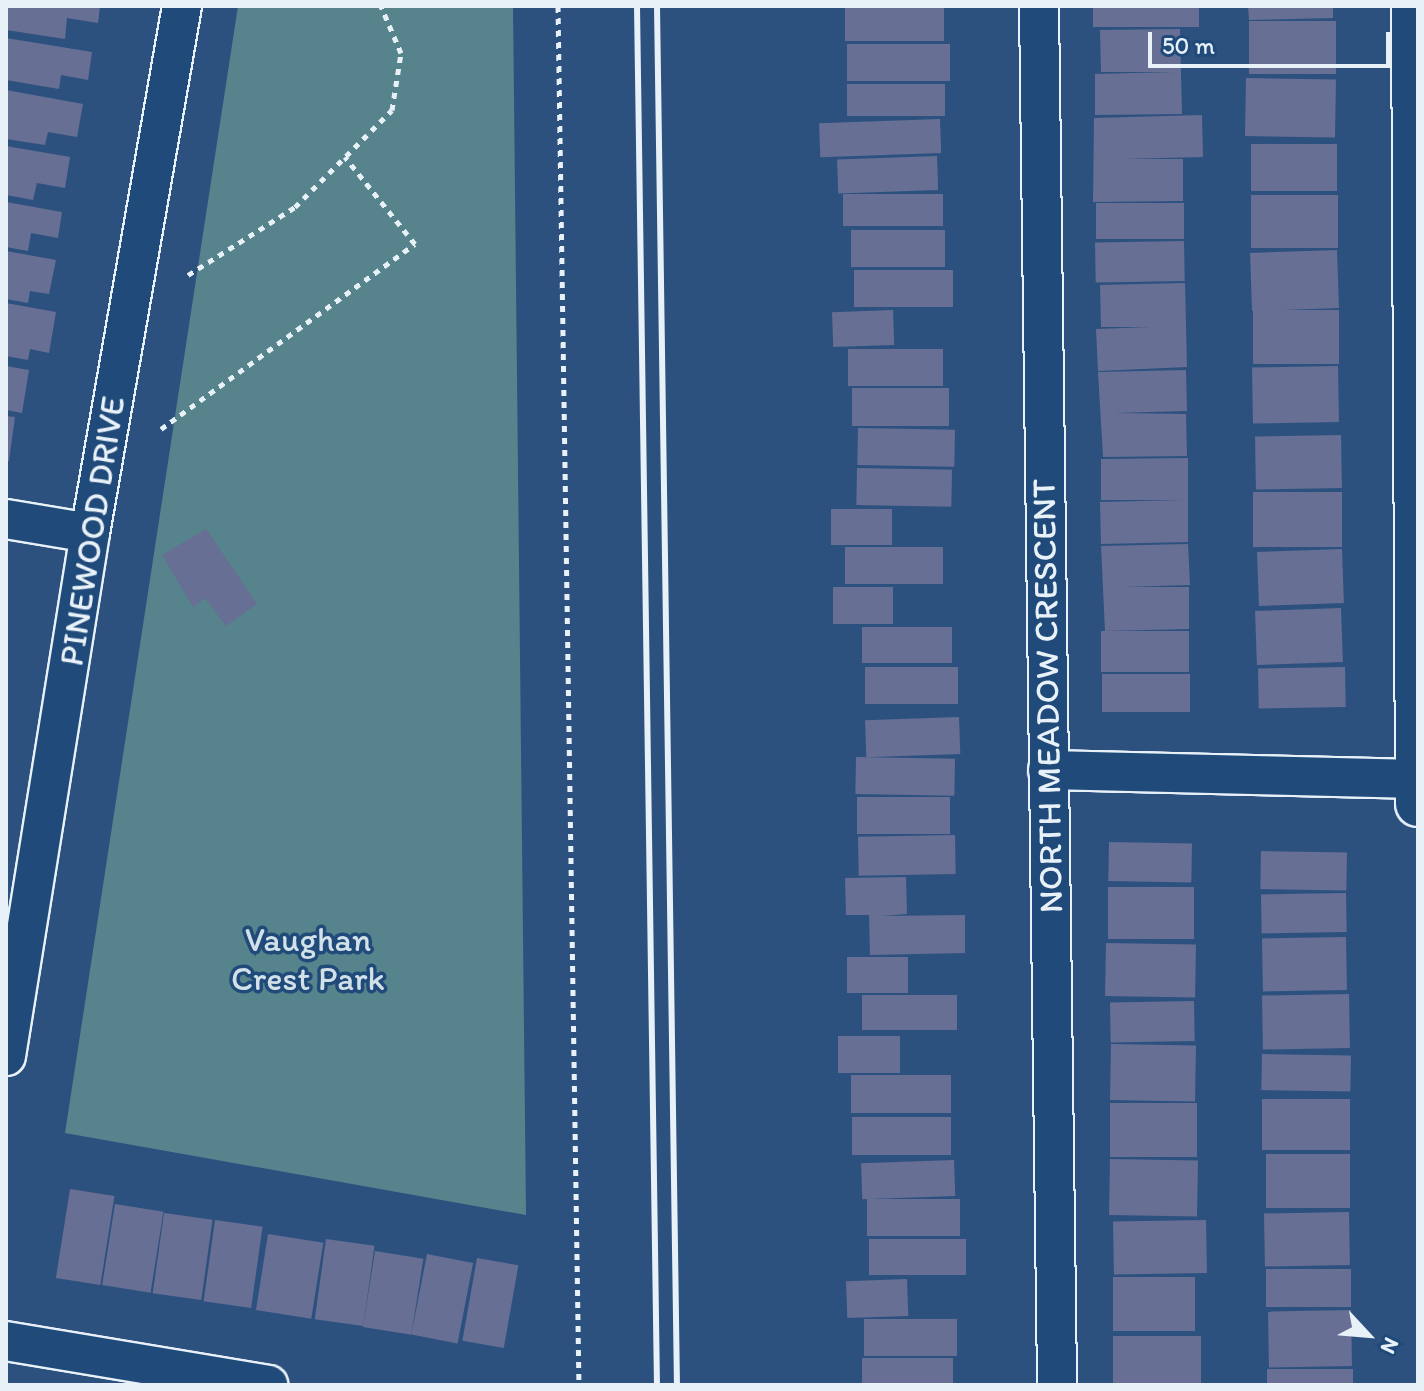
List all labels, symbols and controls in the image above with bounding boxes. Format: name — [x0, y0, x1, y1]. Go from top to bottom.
scale bar — [1152, 16, 1394, 66]
text: 50 m — [1162, 31, 1215, 60]
street label: PINEWOOD DRIVE — [50, 391, 134, 671]
street label: NORTH MEADOW CRESCENT — [1023, 479, 1071, 913]
park label: Vaughan Crest Park — [231, 919, 385, 998]
north arrow — [1328, 1295, 1408, 1375]
text: N — [1375, 1333, 1405, 1358]

